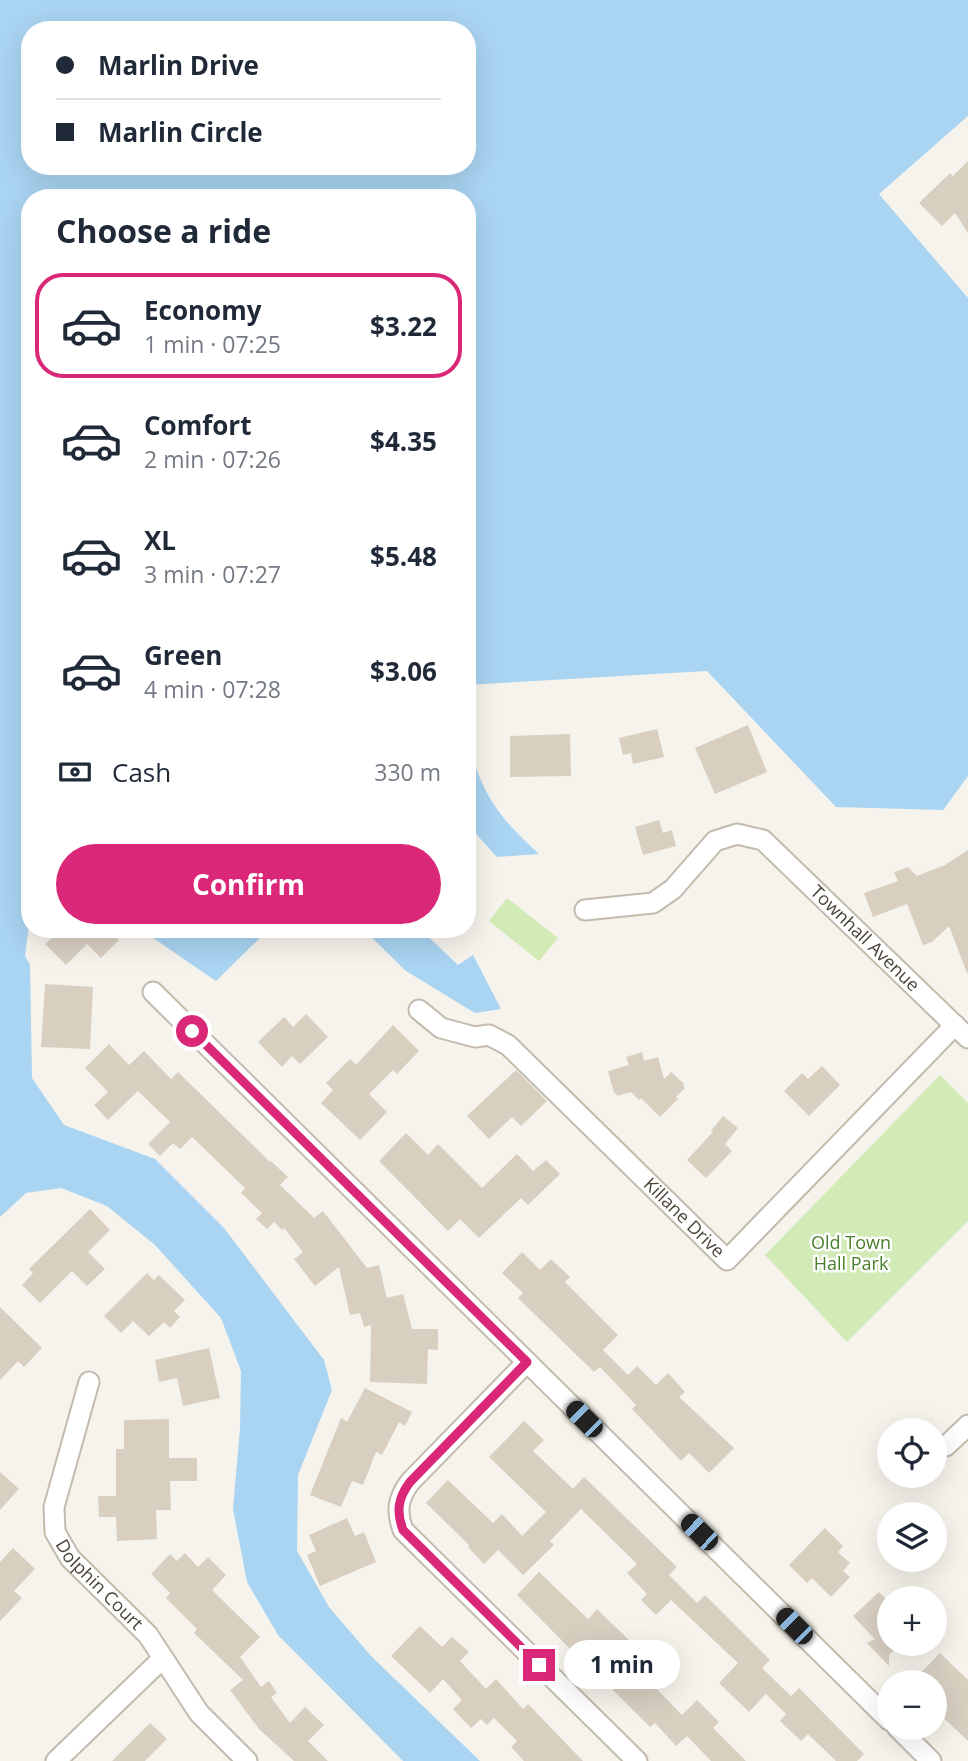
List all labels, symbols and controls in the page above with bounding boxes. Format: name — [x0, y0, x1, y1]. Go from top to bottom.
text: Marlin Drive — [98, 47, 259, 83]
text: Marlin Circle — [98, 114, 263, 150]
text: Choose a ride — [56, 209, 271, 252]
text: Economy — [144, 292, 262, 328]
icon: car — [60, 294, 123, 357]
text: $3.22 — [370, 308, 437, 344]
text: 1 min · 07:25 — [144, 328, 281, 360]
text: Comfort — [144, 407, 251, 443]
icon: car — [60, 409, 123, 472]
text: $4.35 — [370, 423, 437, 459]
text: 2 min · 07:26 — [144, 443, 281, 475]
text: XL — [144, 522, 176, 558]
icon: car — [60, 524, 123, 587]
text: $5.48 — [370, 538, 437, 574]
text: 3 min · 07:27 — [144, 558, 281, 590]
text: Green — [144, 637, 222, 673]
icon: car — [60, 639, 123, 702]
text: $3.06 — [370, 653, 437, 689]
text: 4 min · 07:28 — [144, 673, 281, 705]
icon: cash — [56, 753, 94, 791]
text: Cash — [112, 754, 171, 790]
text: 330 m — [374, 756, 441, 788]
button: Confirm — [56, 844, 441, 924]
street label: Townhall Avenue — [806, 879, 925, 996]
route start — [176, 1015, 208, 1047]
street label: Killane Drive — [639, 1172, 731, 1262]
park label: Old Town Hall Park — [811, 1230, 891, 1275]
car — [562, 1397, 607, 1441]
map controls — [877, 1418, 947, 1740]
button: locate — [877, 1418, 947, 1488]
button: layers — [877, 1502, 947, 1572]
car — [677, 1510, 722, 1554]
street label: Dolphin Court — [51, 1534, 149, 1635]
button: + — [877, 1586, 947, 1656]
car — [772, 1604, 817, 1648]
callout: 1 min — [564, 1640, 679, 1690]
text: 1 min — [590, 1648, 654, 1680]
route end — [523, 1649, 555, 1681]
button: − — [877, 1670, 947, 1740]

